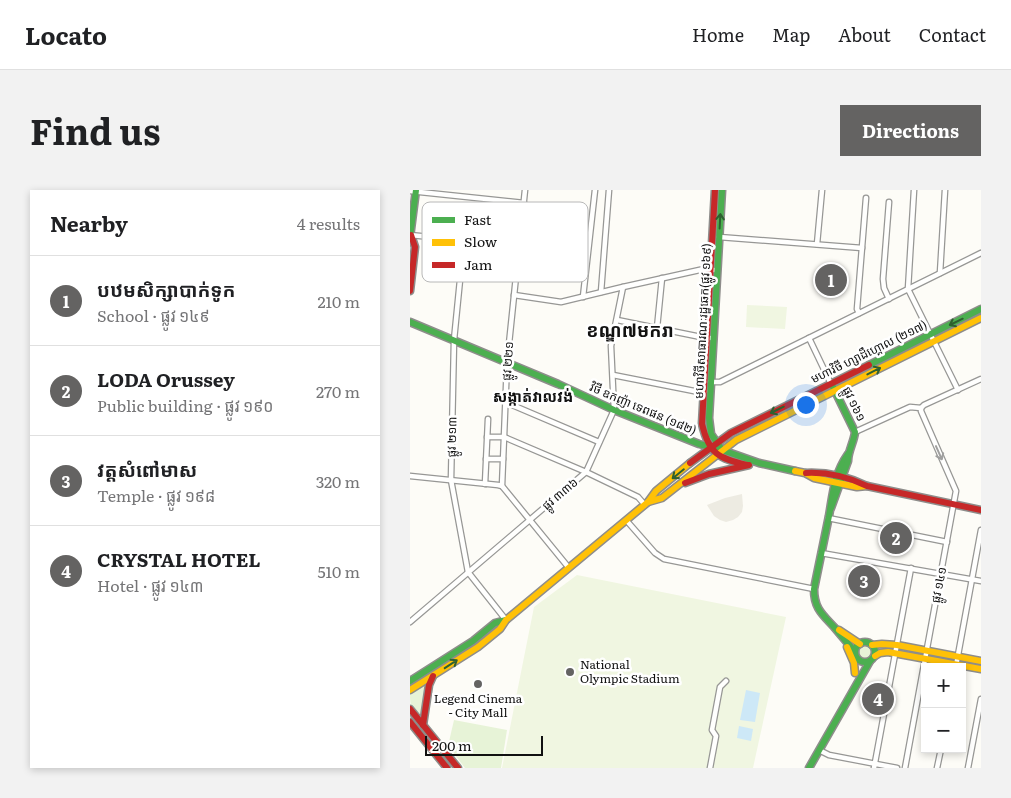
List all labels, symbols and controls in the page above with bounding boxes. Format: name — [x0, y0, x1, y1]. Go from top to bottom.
text: Locato — [25, 17, 107, 52]
text: Home — [692, 21, 744, 48]
text: Map — [772, 21, 810, 48]
text: About — [838, 21, 891, 48]
text: Contact — [919, 21, 986, 48]
text: Find us — [30, 104, 160, 156]
button: Directions — [840, 105, 981, 156]
legend — [422, 202, 588, 282]
text: Nearby — [50, 207, 128, 238]
text: Fast — [464, 209, 492, 229]
text: 4 results — [297, 211, 360, 235]
one-way arrow — [716, 213, 725, 229]
text: Slow — [464, 231, 497, 251]
street label: មហាវិថីសាធារណៈរដ្ឋឆេក(ផ្លូវ ១៦៩) — [689, 243, 718, 399]
text: Jam — [464, 254, 493, 274]
pin: 1 — [815, 261, 847, 299]
text: បឋមសិក្សាបាក់ទូក — [97, 275, 235, 303]
text: 1 — [63, 289, 69, 313]
text: 210 m — [317, 289, 360, 313]
text: School · ផ្លូវ ១៤៩ — [97, 303, 210, 327]
street label: មហាវិថី ហ្សាដឹហ្គោល (២១៧) — [807, 315, 930, 387]
district label: ខណ្ឌ៧មករា — [586, 316, 674, 343]
one-way arrow — [948, 317, 963, 327]
street label: ផ្លូវ ២២១ — [497, 341, 520, 381]
text: LODA Orussey — [97, 365, 235, 393]
one-way arrow — [867, 366, 882, 376]
street label: វិថី ឧកញ៉ា ទេពផន (១៨២) — [587, 377, 700, 439]
text: 2 — [62, 379, 70, 403]
text: 270 m — [316, 379, 360, 403]
street label: ផ្លូវ ១៦១ — [836, 383, 871, 425]
district label: សង្កាត់វាលវង់ — [493, 384, 573, 407]
your location — [793, 392, 819, 418]
text: Public building · ផ្លូវ ១៩០ — [97, 393, 274, 417]
one-way arrow — [770, 406, 785, 415]
street label: ផ្លូវ ២១៣ — [442, 416, 463, 458]
one-way arrow — [935, 445, 945, 460]
text: វត្តសំពៅមាស — [97, 455, 197, 483]
one-way arrow — [672, 468, 685, 479]
text: 3 — [62, 469, 70, 493]
text: 320 m — [316, 469, 360, 493]
street label: ផ្លូវ ៣៣៦ — [537, 473, 583, 516]
text: Temple · ផ្លូវ ១៩៨ — [97, 483, 215, 507]
pin: 2 — [880, 519, 912, 557]
text: CRYSTAL HOTEL — [97, 545, 261, 573]
text: 4 — [61, 559, 71, 583]
text: 510 m — [317, 559, 360, 583]
pin: 3 — [848, 562, 880, 600]
street label: ផ្លូវ ១៤១ — [926, 565, 953, 605]
text: Hotel · ផ្លូវ ១៤៣ — [97, 573, 204, 597]
place label: National Olympic Stadium — [580, 655, 680, 687]
one-way arrow — [444, 659, 458, 669]
map controls — [921, 663, 966, 753]
button: + — [921, 663, 966, 708]
marker: National Olympic Stadium — [564, 666, 576, 678]
marker: Legend Cinema - City Mall — [472, 678, 484, 690]
pin: 4 — [862, 680, 894, 718]
place label: Legend Cinema - City Mall — [434, 689, 523, 721]
button: − — [921, 708, 966, 753]
scale bar — [425, 733, 542, 756]
text: 200 m — [432, 735, 472, 755]

